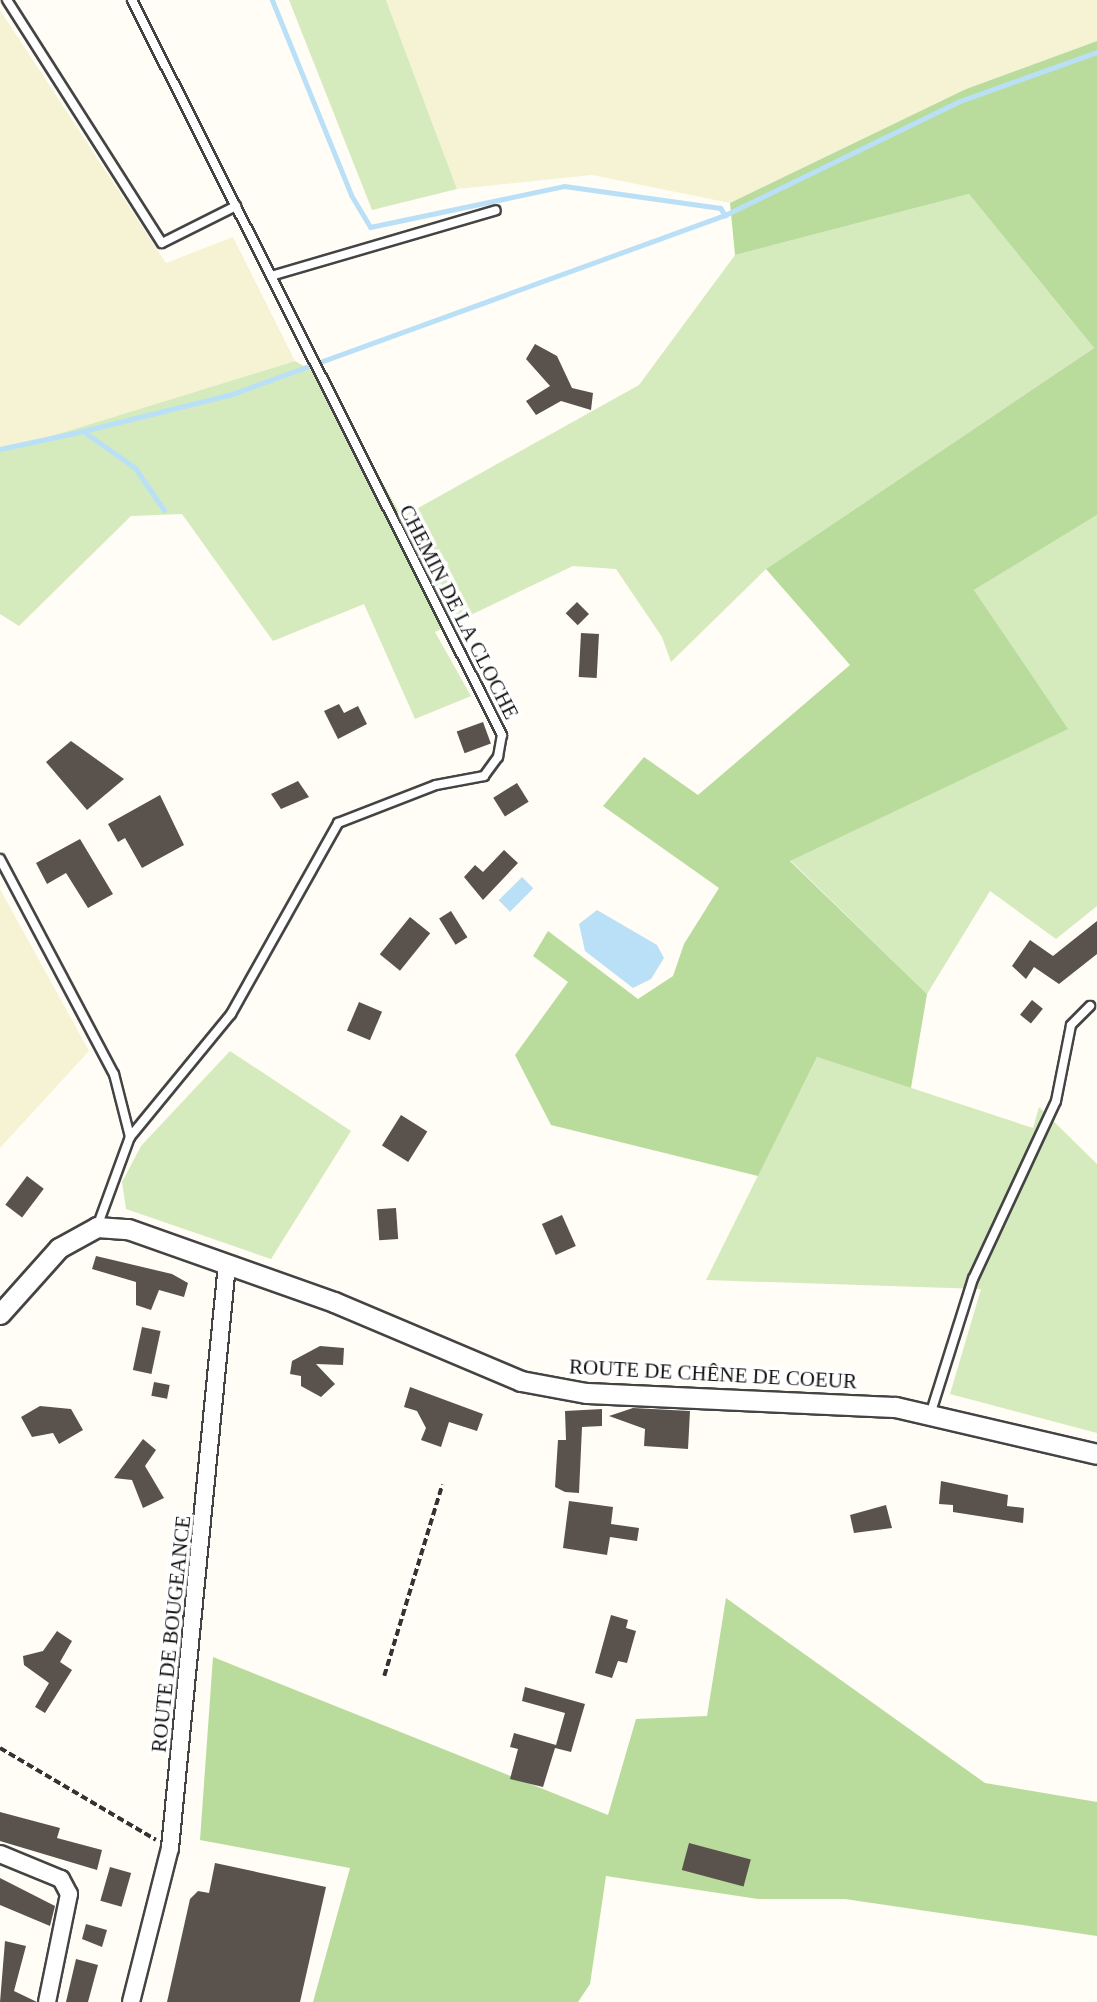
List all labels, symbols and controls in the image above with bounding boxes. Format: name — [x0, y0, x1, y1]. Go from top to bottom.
street label: CHEMIN DE LA CLOCHE — [394, 500, 524, 724]
street label: ROUTE DE CHÊNE DE COEUR — [568, 1354, 858, 1394]
street label: ROUTE DE BOUGEANCE — [146, 1514, 196, 1754]

